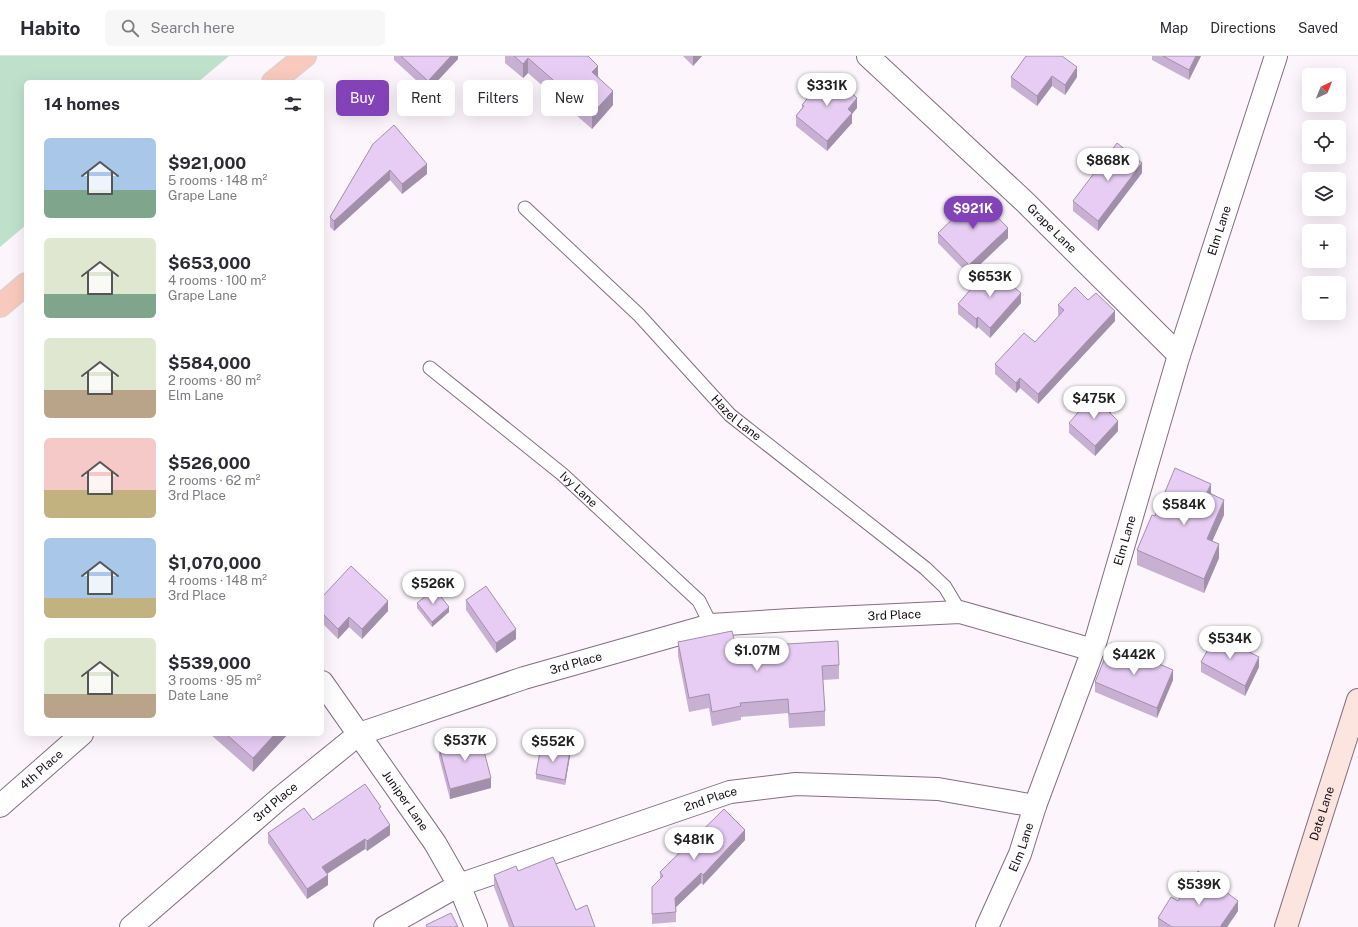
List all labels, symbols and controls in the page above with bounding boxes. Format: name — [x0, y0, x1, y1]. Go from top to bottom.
search box — [105, 10, 385, 46]
text: Habito — [20, 17, 81, 39]
icon: search — [119, 17, 141, 39]
text: Search here — [151, 19, 235, 36]
text: Map — [1160, 20, 1188, 36]
text: Directions — [1210, 20, 1276, 36]
text: Saved — [1298, 20, 1338, 36]
north arrow — [1302, 68, 1346, 112]
map controls — [1302, 68, 1346, 320]
pin: $331K — [799, 73, 855, 107]
text: $331K — [807, 78, 847, 93]
chip: Buy — [336, 80, 389, 116]
chip: Rent — [397, 80, 455, 116]
chip: Filters — [463, 80, 533, 116]
chip: New — [541, 80, 598, 116]
icon: filters — [282, 93, 304, 115]
text: 14 homes — [44, 94, 120, 114]
button: locate — [1302, 120, 1346, 164]
pin: $868K — [1080, 148, 1136, 182]
text: $921,000 — [168, 153, 246, 173]
text: $868K — [1086, 153, 1130, 168]
icon: home — [76, 154, 124, 202]
button: layers — [1302, 172, 1346, 216]
text: 5 rooms · 148 m² — [168, 173, 267, 188]
text: Grape Lane — [168, 188, 237, 203]
pin: $921K — [945, 196, 1001, 230]
text: $921K — [953, 201, 993, 216]
street label: Grape Lane — [1024, 201, 1079, 256]
street label: Elm Lane — [1205, 204, 1234, 257]
button: + — [1302, 224, 1346, 268]
text: $653,000 — [168, 253, 251, 273]
icon: home — [76, 254, 124, 302]
pin: $653K — [962, 264, 1018, 298]
text: $653K — [968, 269, 1012, 284]
text: 4 rooms · 100 m² — [168, 273, 266, 288]
button: − — [1302, 276, 1346, 320]
text: Grape Lane — [168, 288, 237, 303]
text: $584,000 — [168, 353, 251, 373]
icon: home — [76, 354, 124, 402]
text: 2 rooms · 80 m² — [168, 373, 261, 388]
pin: $475K — [1066, 386, 1122, 420]
text: Elm Lane — [168, 388, 224, 403]
text: $475K — [1072, 391, 1116, 406]
street label: Hazel Lane — [708, 392, 764, 444]
text: $526,000 — [168, 453, 251, 473]
icon: home — [76, 454, 124, 502]
street label: Ivy Lane — [557, 469, 600, 510]
text: 2 rooms · 62 m² — [168, 473, 261, 488]
text: 3rd Place — [168, 488, 226, 503]
pin: $584K — [1156, 492, 1212, 526]
text: $584K — [1162, 497, 1206, 512]
street label: Elm Lane — [1111, 514, 1139, 567]
text: $1,070,000 — [168, 553, 261, 573]
icon: home — [76, 554, 124, 602]
pin: $526K — [405, 571, 461, 605]
text: 4 rooms · 148 m² — [168, 573, 267, 588]
text: $526K — [411, 576, 455, 591]
text: 3rd Place — [168, 588, 226, 603]
street label: 3rd Place — [867, 607, 922, 623]
pin: $534K — [1202, 626, 1258, 660]
text: $534K — [1208, 631, 1252, 646]
pin: $1.07M — [724, 638, 790, 672]
pin: $442K — [1106, 642, 1162, 676]
text: $1.07M — [734, 643, 780, 658]
text: $442K — [1112, 647, 1156, 662]
street label: 3rd Place — [548, 649, 604, 677]
text: $539,000 — [168, 653, 251, 673]
icon: home — [76, 654, 124, 702]
text: 3 rooms · 95 m² — [168, 673, 262, 688]
text: Date Lane — [168, 688, 229, 703]
pin: $537K — [437, 728, 493, 762]
pin: $552K — [525, 729, 581, 763]
text: $537K — [443, 733, 487, 748]
text: $552K — [531, 734, 575, 749]
street label: 4th Place — [17, 747, 66, 793]
street label: Juniper Lane — [379, 768, 431, 834]
street label: 3rd Place — [251, 779, 301, 825]
street label: 2nd Place — [682, 784, 738, 814]
street label: Date Lane — [1307, 785, 1337, 842]
street label: Elm Lane — [1006, 821, 1036, 874]
pin: $481K — [666, 827, 722, 861]
text: $481K — [674, 832, 714, 847]
pin: $539K — [1171, 872, 1227, 906]
text: $539K — [1177, 877, 1221, 892]

